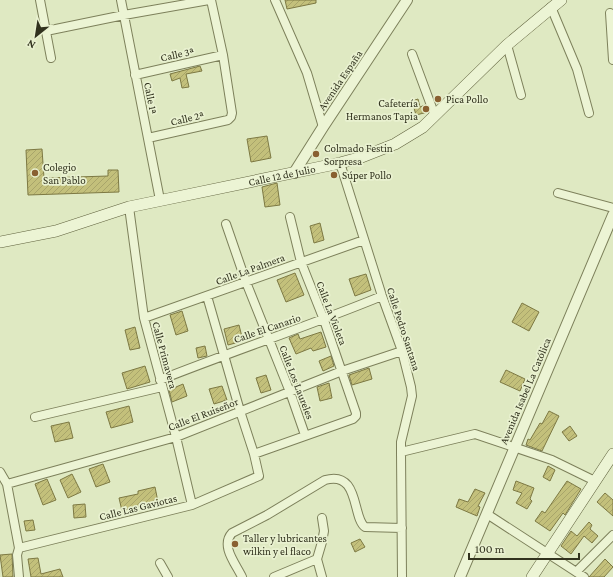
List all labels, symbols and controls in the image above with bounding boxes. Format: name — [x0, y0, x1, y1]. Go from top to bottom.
north arrow — [16, 16, 56, 56]
text: N — [24, 37, 37, 52]
street label: Calle 3ª — [159, 44, 195, 63]
street label: Avenida España — [316, 48, 365, 113]
street label: Calle 1ª — [142, 81, 160, 116]
place label: Pica Pollo — [446, 93, 489, 105]
marker: Pica Pollo — [433, 94, 443, 104]
place label: Cafetería Hermanos Tapia — [346, 97, 418, 123]
marker: Cafetería Hermanos Tapia — [421, 104, 431, 114]
street label: Calle 2ª — [169, 108, 205, 128]
place label: Colmado Festin Sorpresa — [324, 142, 393, 168]
marker: Colmado Festin Sorpresa — [311, 149, 321, 159]
place label: Colegio San Pablo — [43, 161, 86, 186]
street label: Calle 12 de Julio — [247, 162, 317, 188]
marker: Colegio San Pablo — [30, 168, 40, 178]
place label: Súper Pollo — [342, 169, 392, 182]
marker: Súper Pollo — [329, 170, 339, 180]
street label: Calle La Palmera — [214, 251, 286, 287]
street label: Calle La Violeta — [314, 279, 350, 347]
street label: Calle Pedro Santana — [385, 286, 423, 372]
street label: Calle El Canario — [232, 311, 303, 345]
street label: Calle Primavera — [150, 320, 180, 390]
street label: Avenida Isabel La Católica — [497, 336, 553, 446]
street label: Calle Los Laureles — [277, 343, 317, 421]
street label: Calle El Ruiseñor — [166, 395, 240, 433]
street label: Calle Las Gaviotas — [98, 492, 178, 522]
place label: Taller y lubricantes wilkin y el flaco — [243, 532, 327, 558]
scale bar — [469, 535, 579, 561]
marker: Taller y lubricantes wilkin y el flaco — [230, 539, 240, 549]
text: 100 m — [475, 542, 505, 556]

